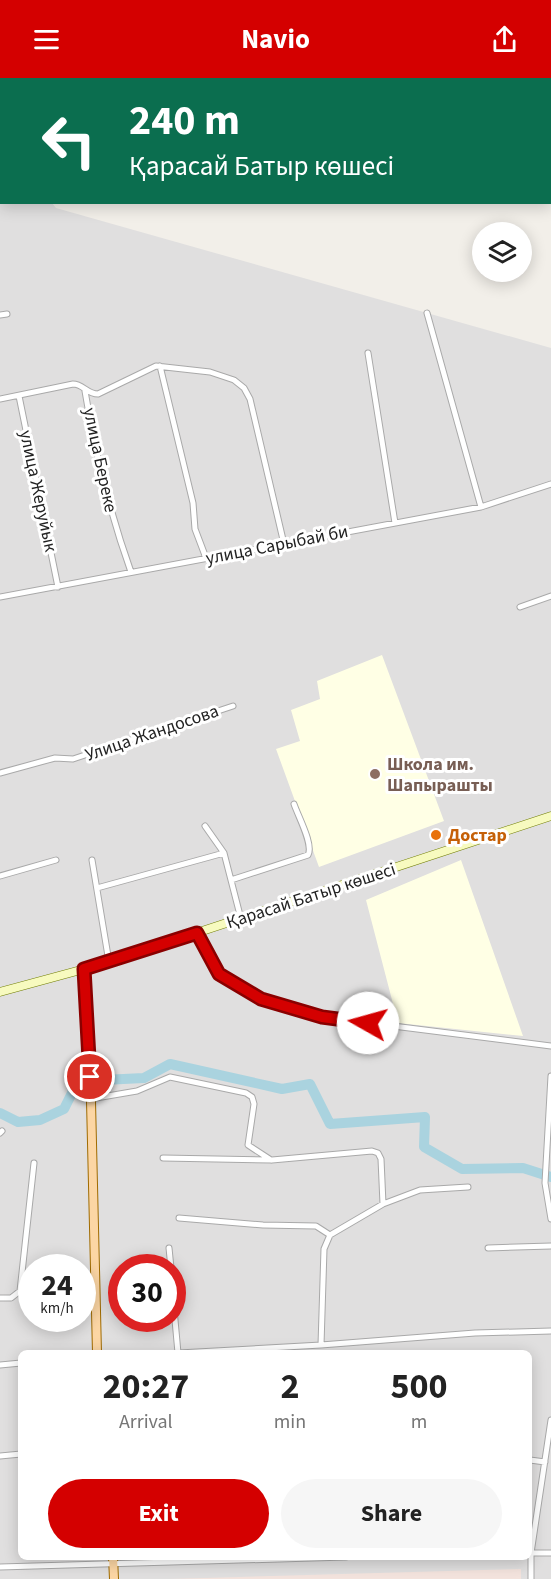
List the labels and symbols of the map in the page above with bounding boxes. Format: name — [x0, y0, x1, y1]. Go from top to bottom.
street label: улица Береке — [77, 405, 123, 515]
street label: улица Жеруйык — [13, 428, 63, 554]
street label: улица Сарыбай би — [204, 519, 350, 571]
street label: Улица Жандосова — [82, 698, 222, 768]
place label: Школа им. Шапырашты — [387, 752, 493, 798]
marker: Школа им. Шапырашты — [368, 767, 382, 781]
place label: Достар — [448, 823, 507, 848]
marker: Достар — [429, 828, 443, 842]
street label: Қарасай Батыр көшесі — [223, 857, 399, 935]
position arrow — [336, 991, 400, 1055]
pin — [64, 1051, 115, 1102]
speed limit sign: 30 — [108, 1254, 186, 1332]

